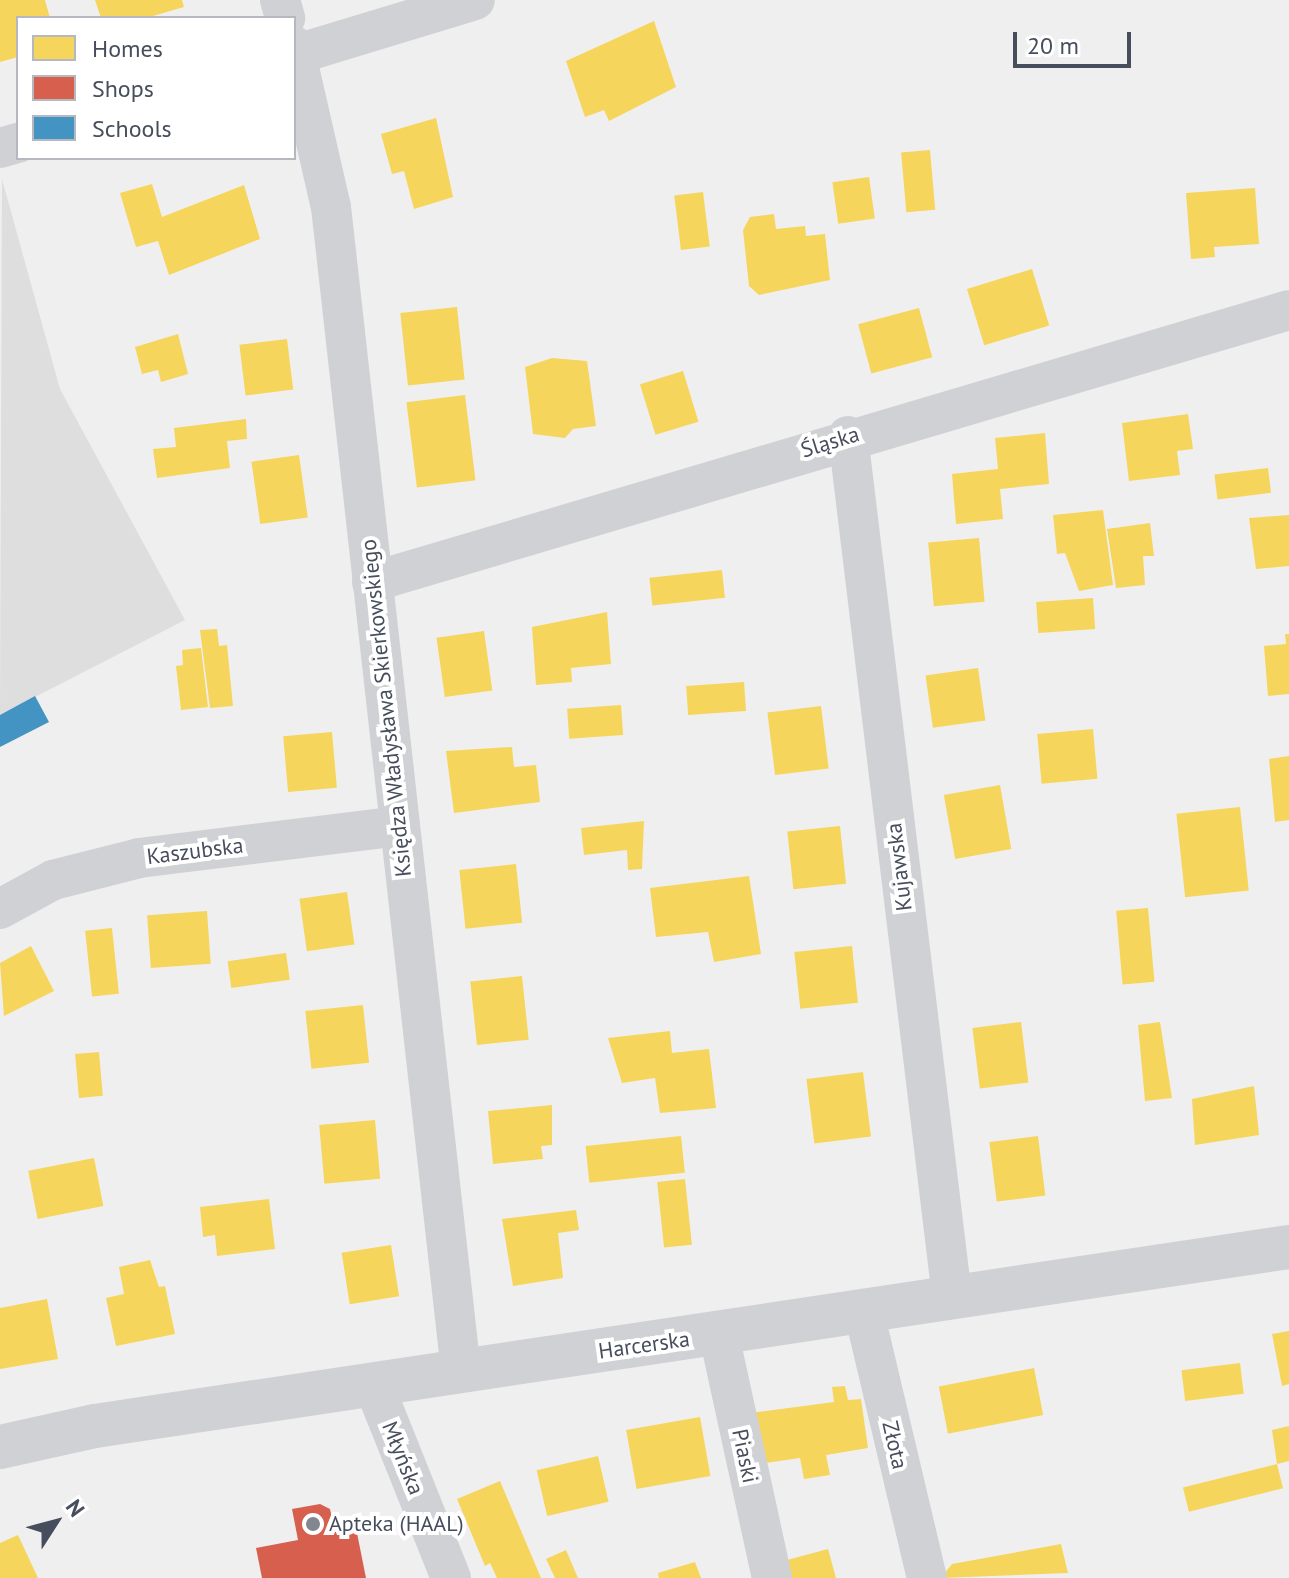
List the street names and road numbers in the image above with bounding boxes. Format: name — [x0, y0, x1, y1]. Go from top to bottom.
street label: Śląska — [798, 421, 862, 463]
street label: Księdza Władysława Skierkowskiego — [355, 538, 417, 878]
street label: Kujawska — [881, 822, 917, 912]
street label: Kaszubska — [145, 832, 245, 870]
street label: Harcerska — [597, 1326, 691, 1364]
street label: Młyńska — [376, 1417, 430, 1499]
street label: Złota — [877, 1418, 913, 1472]
street label: Piaski — [726, 1426, 764, 1486]

